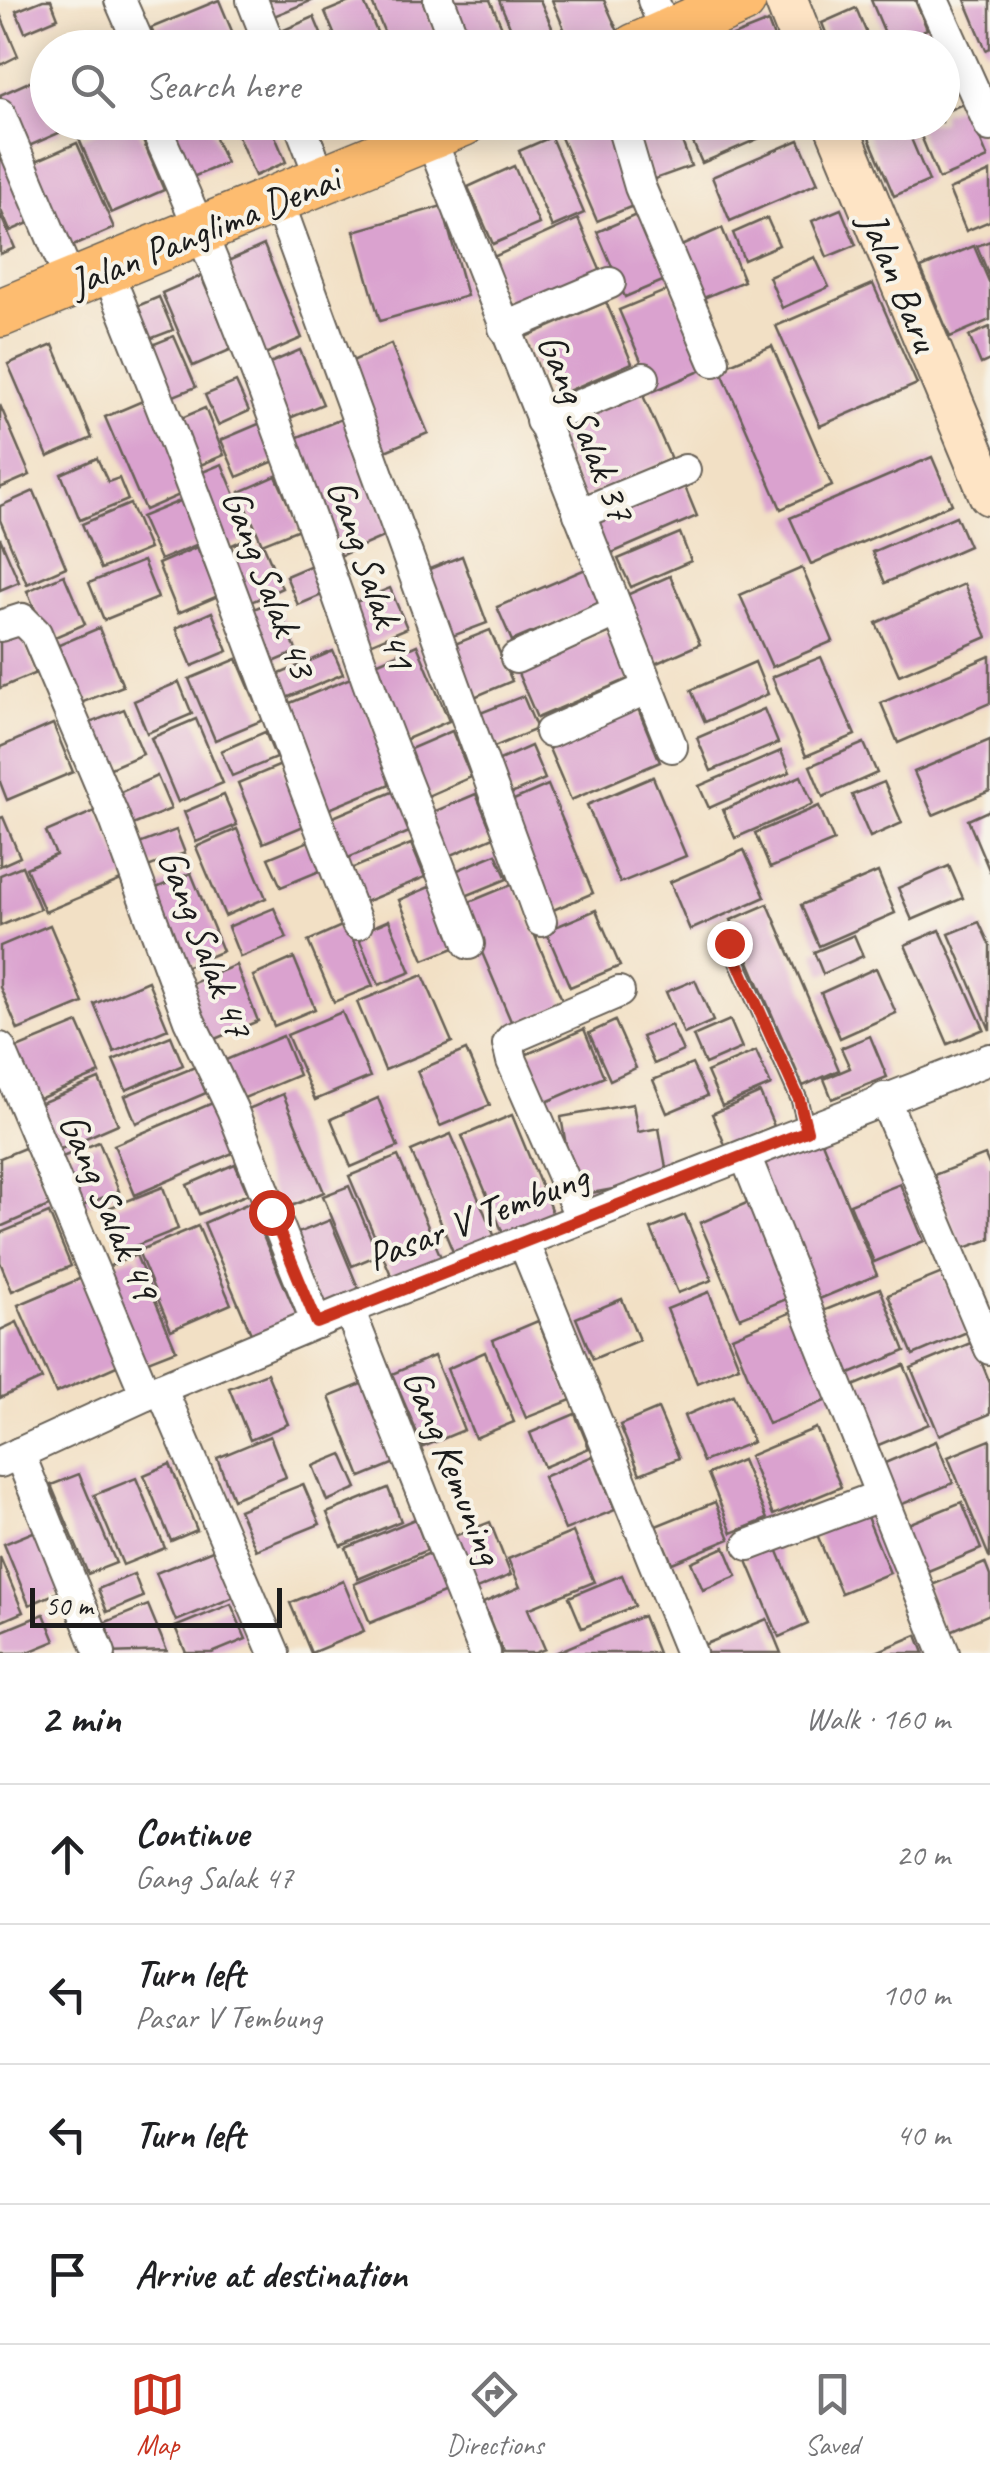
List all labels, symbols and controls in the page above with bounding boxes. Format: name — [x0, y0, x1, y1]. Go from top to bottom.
search box — [30, 30, 960, 140]
icon: search — [65, 58, 120, 113]
text: Search here — [145, 62, 300, 109]
street label: Jalan Panglima Denai — [60, 152, 351, 309]
street label: Jalan Baru — [847, 203, 951, 360]
street label: Gang Salak 37 — [526, 326, 647, 530]
street label: Gang Salak 41 — [315, 473, 428, 678]
street label: Gang Salak 43 — [210, 482, 329, 687]
street label: Gang Salak 47 — [146, 842, 265, 1046]
route end — [707, 921, 753, 967]
street label: Gang Salak 49 — [47, 1106, 172, 1310]
street label: Pasar V Tembung — [360, 1151, 598, 1282]
route start — [249, 1190, 295, 1236]
street label: Gang Kemuning — [391, 1362, 516, 1574]
scale bar — [30, 1583, 282, 1628]
text: 50 m — [45, 1588, 93, 1623]
text: 2 min — [40, 1692, 120, 1745]
text: Walk · 160 m — [806, 1698, 950, 1739]
text: Continue — [135, 1810, 249, 1857]
icon: ahead — [40, 1827, 95, 1882]
text: 20 m — [896, 1834, 950, 1875]
text: Gang Salak 47 — [135, 1857, 293, 1898]
text: Turn left — [135, 1950, 245, 1997]
icon: left — [40, 1967, 95, 2022]
text: 100 m — [881, 1974, 950, 2015]
text: Pasar V Tembung — [135, 1997, 322, 2038]
icon: left — [40, 2107, 95, 2162]
text: Turn left — [135, 2111, 245, 2158]
text: 40 m — [896, 2114, 950, 2155]
icon: arrive — [40, 2247, 95, 2302]
text: Arrive at destination — [135, 2251, 407, 2298]
tab: Map — [130, 2367, 185, 2462]
tab: Directions — [446, 2367, 544, 2462]
tab: Saved — [805, 2367, 860, 2462]

